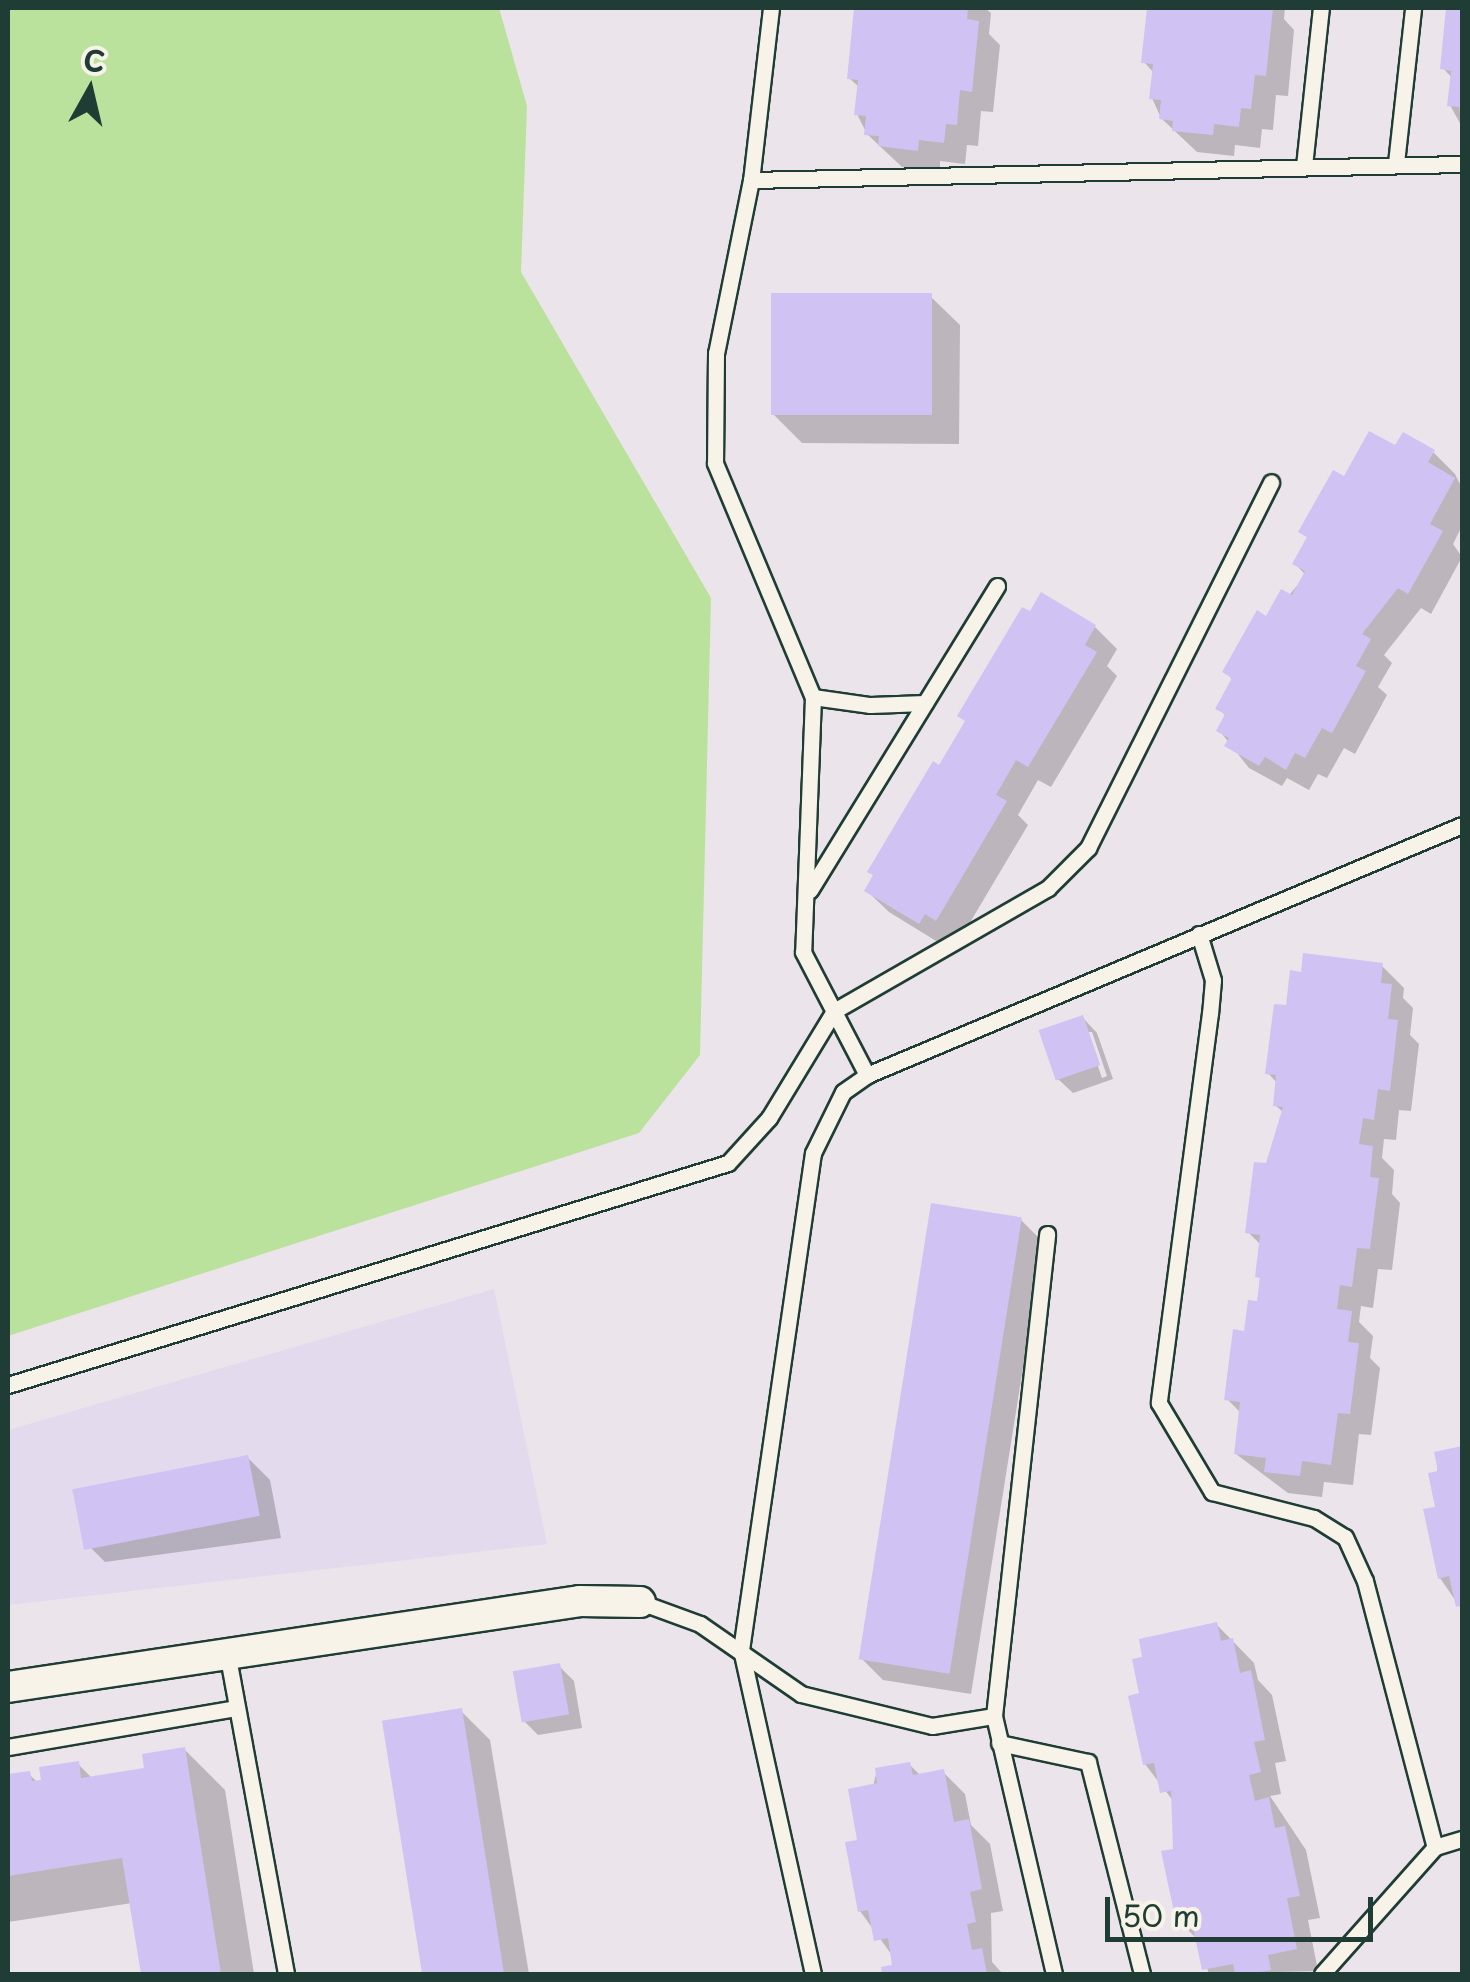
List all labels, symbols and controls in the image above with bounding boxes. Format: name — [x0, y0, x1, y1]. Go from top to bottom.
text: С — [81, 37, 108, 83]
north arrow — [40, 40, 140, 140]
scale bar — [1110, 1877, 1378, 1939]
text: 50 m — [1122, 1892, 1200, 1937]

